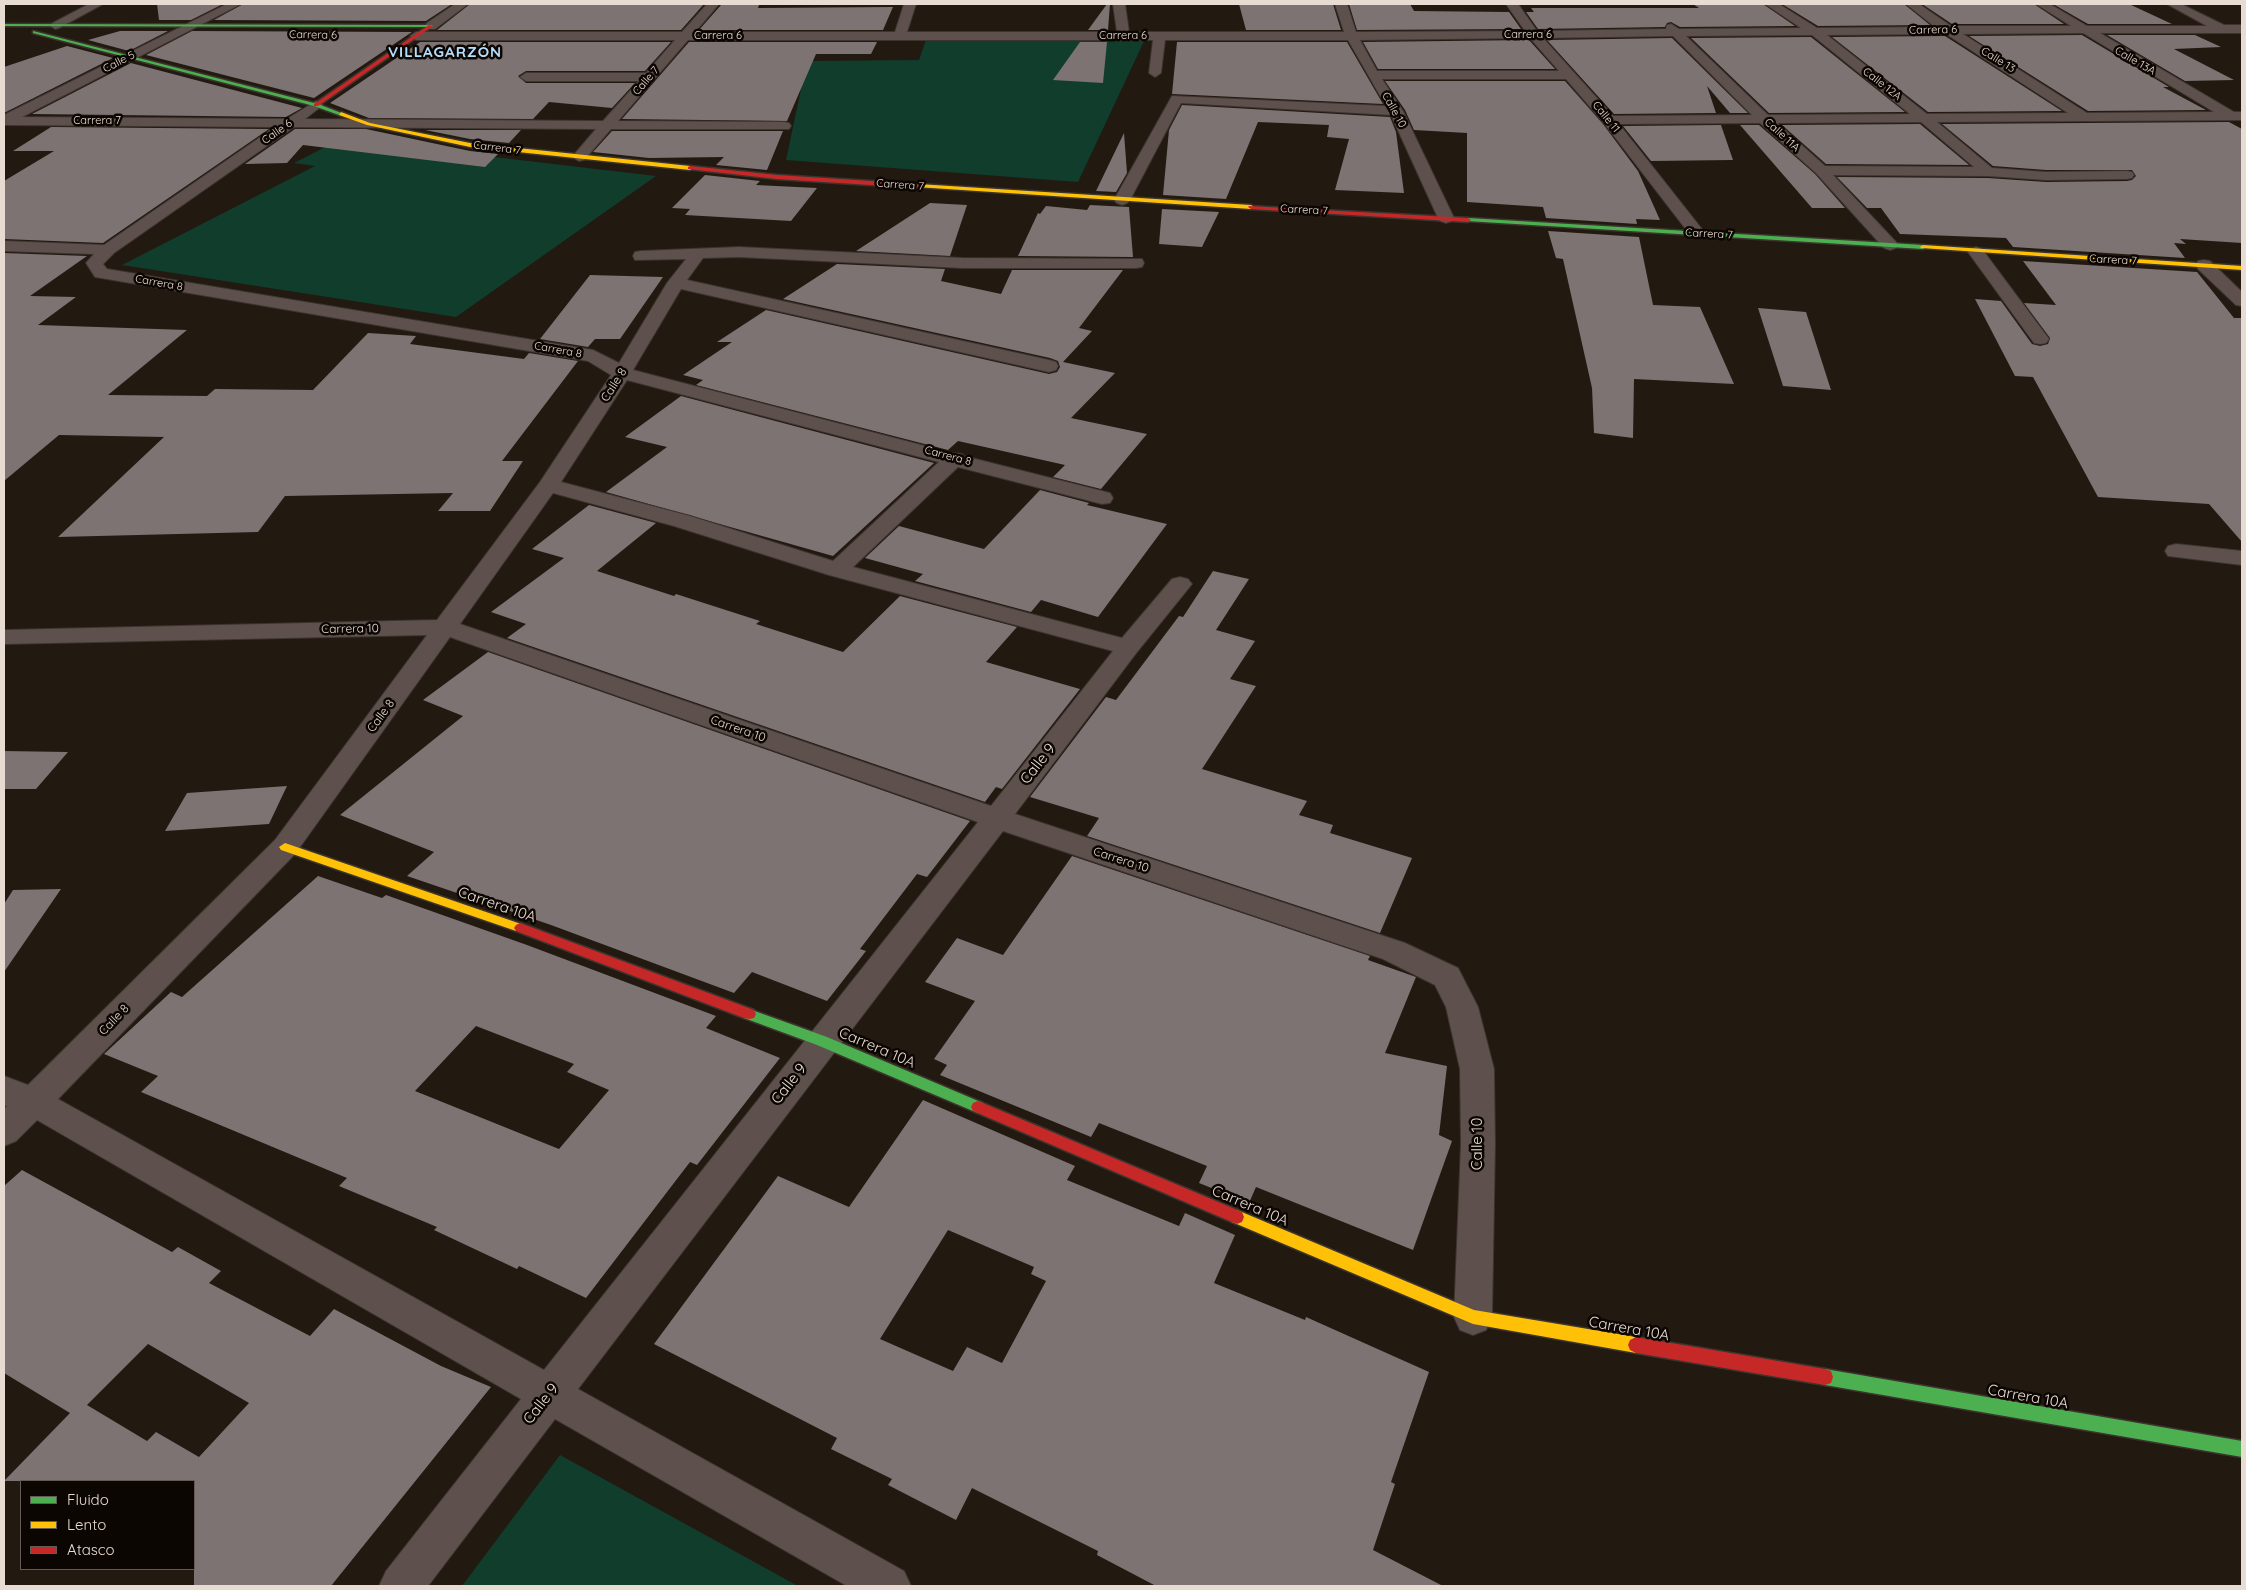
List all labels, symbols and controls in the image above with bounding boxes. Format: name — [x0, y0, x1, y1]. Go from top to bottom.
street label: Carrera 6 — [1909, 23, 1957, 37]
street label: Carrera 6 — [289, 28, 337, 42]
street label: Carrera 6 — [1504, 28, 1552, 42]
street label: Carrera 6 — [694, 29, 742, 43]
street label: Carrera 6 — [1099, 29, 1147, 43]
district label: VILLAGARZÓN — [387, 43, 503, 61]
street label: Calle 13 — [1978, 44, 2018, 76]
street label: Calle 13A — [2112, 44, 2158, 78]
street label: Calle 5 — [101, 48, 137, 76]
street label: Calle 7 — [630, 64, 662, 98]
street label: Calle 12A — [1860, 65, 1904, 103]
street label: Calle 10 — [1379, 90, 1409, 130]
street label: Calle 11 — [1589, 99, 1623, 135]
street label: Carrera 7 — [73, 114, 121, 128]
street label: Calle 11A — [1762, 116, 1802, 154]
street label: Calle 6 — [259, 117, 295, 147]
street label: Carrera 7 — [473, 139, 521, 157]
street label: Carrera 7 — [876, 177, 924, 193]
street label: Carrera 7 — [1280, 202, 1328, 218]
street label: Carrera 7 — [1685, 226, 1733, 242]
street label: Carrera 7 — [2089, 252, 2137, 268]
street label: Carrera 8 — [134, 272, 184, 294]
street label: Carrera 8 — [533, 339, 583, 361]
street label: Calle 8 — [598, 366, 630, 404]
street label: Carrera 8 — [923, 443, 973, 469]
street label: Carrera 10 — [321, 621, 379, 637]
street label: Calle 8 — [364, 697, 398, 735]
street label: Carrera 10 — [708, 713, 768, 745]
street label: Calle 9 — [1017, 740, 1059, 788]
street label: Carrera 10 — [1091, 844, 1151, 876]
street label: Carrera 10A — [456, 883, 538, 927]
street label: Calle 8 — [96, 1002, 132, 1038]
street label: Carrera 10A — [836, 1024, 918, 1072]
street label: Calle 9 — [768, 1060, 810, 1108]
street label: Calle 10 — [1468, 1118, 1486, 1170]
street label: Carrera 10A — [1209, 1182, 1291, 1230]
street label: Carrera 10A — [1587, 1313, 1671, 1345]
street label: Calle 9 — [520, 1380, 562, 1428]
street label: Carrera 10A — [1986, 1381, 2070, 1413]
legend — [20, 1480, 195, 1570]
text: Fluido — [67, 1490, 109, 1509]
text: Lento — [67, 1515, 106, 1534]
text: Atasco — [67, 1540, 115, 1559]

